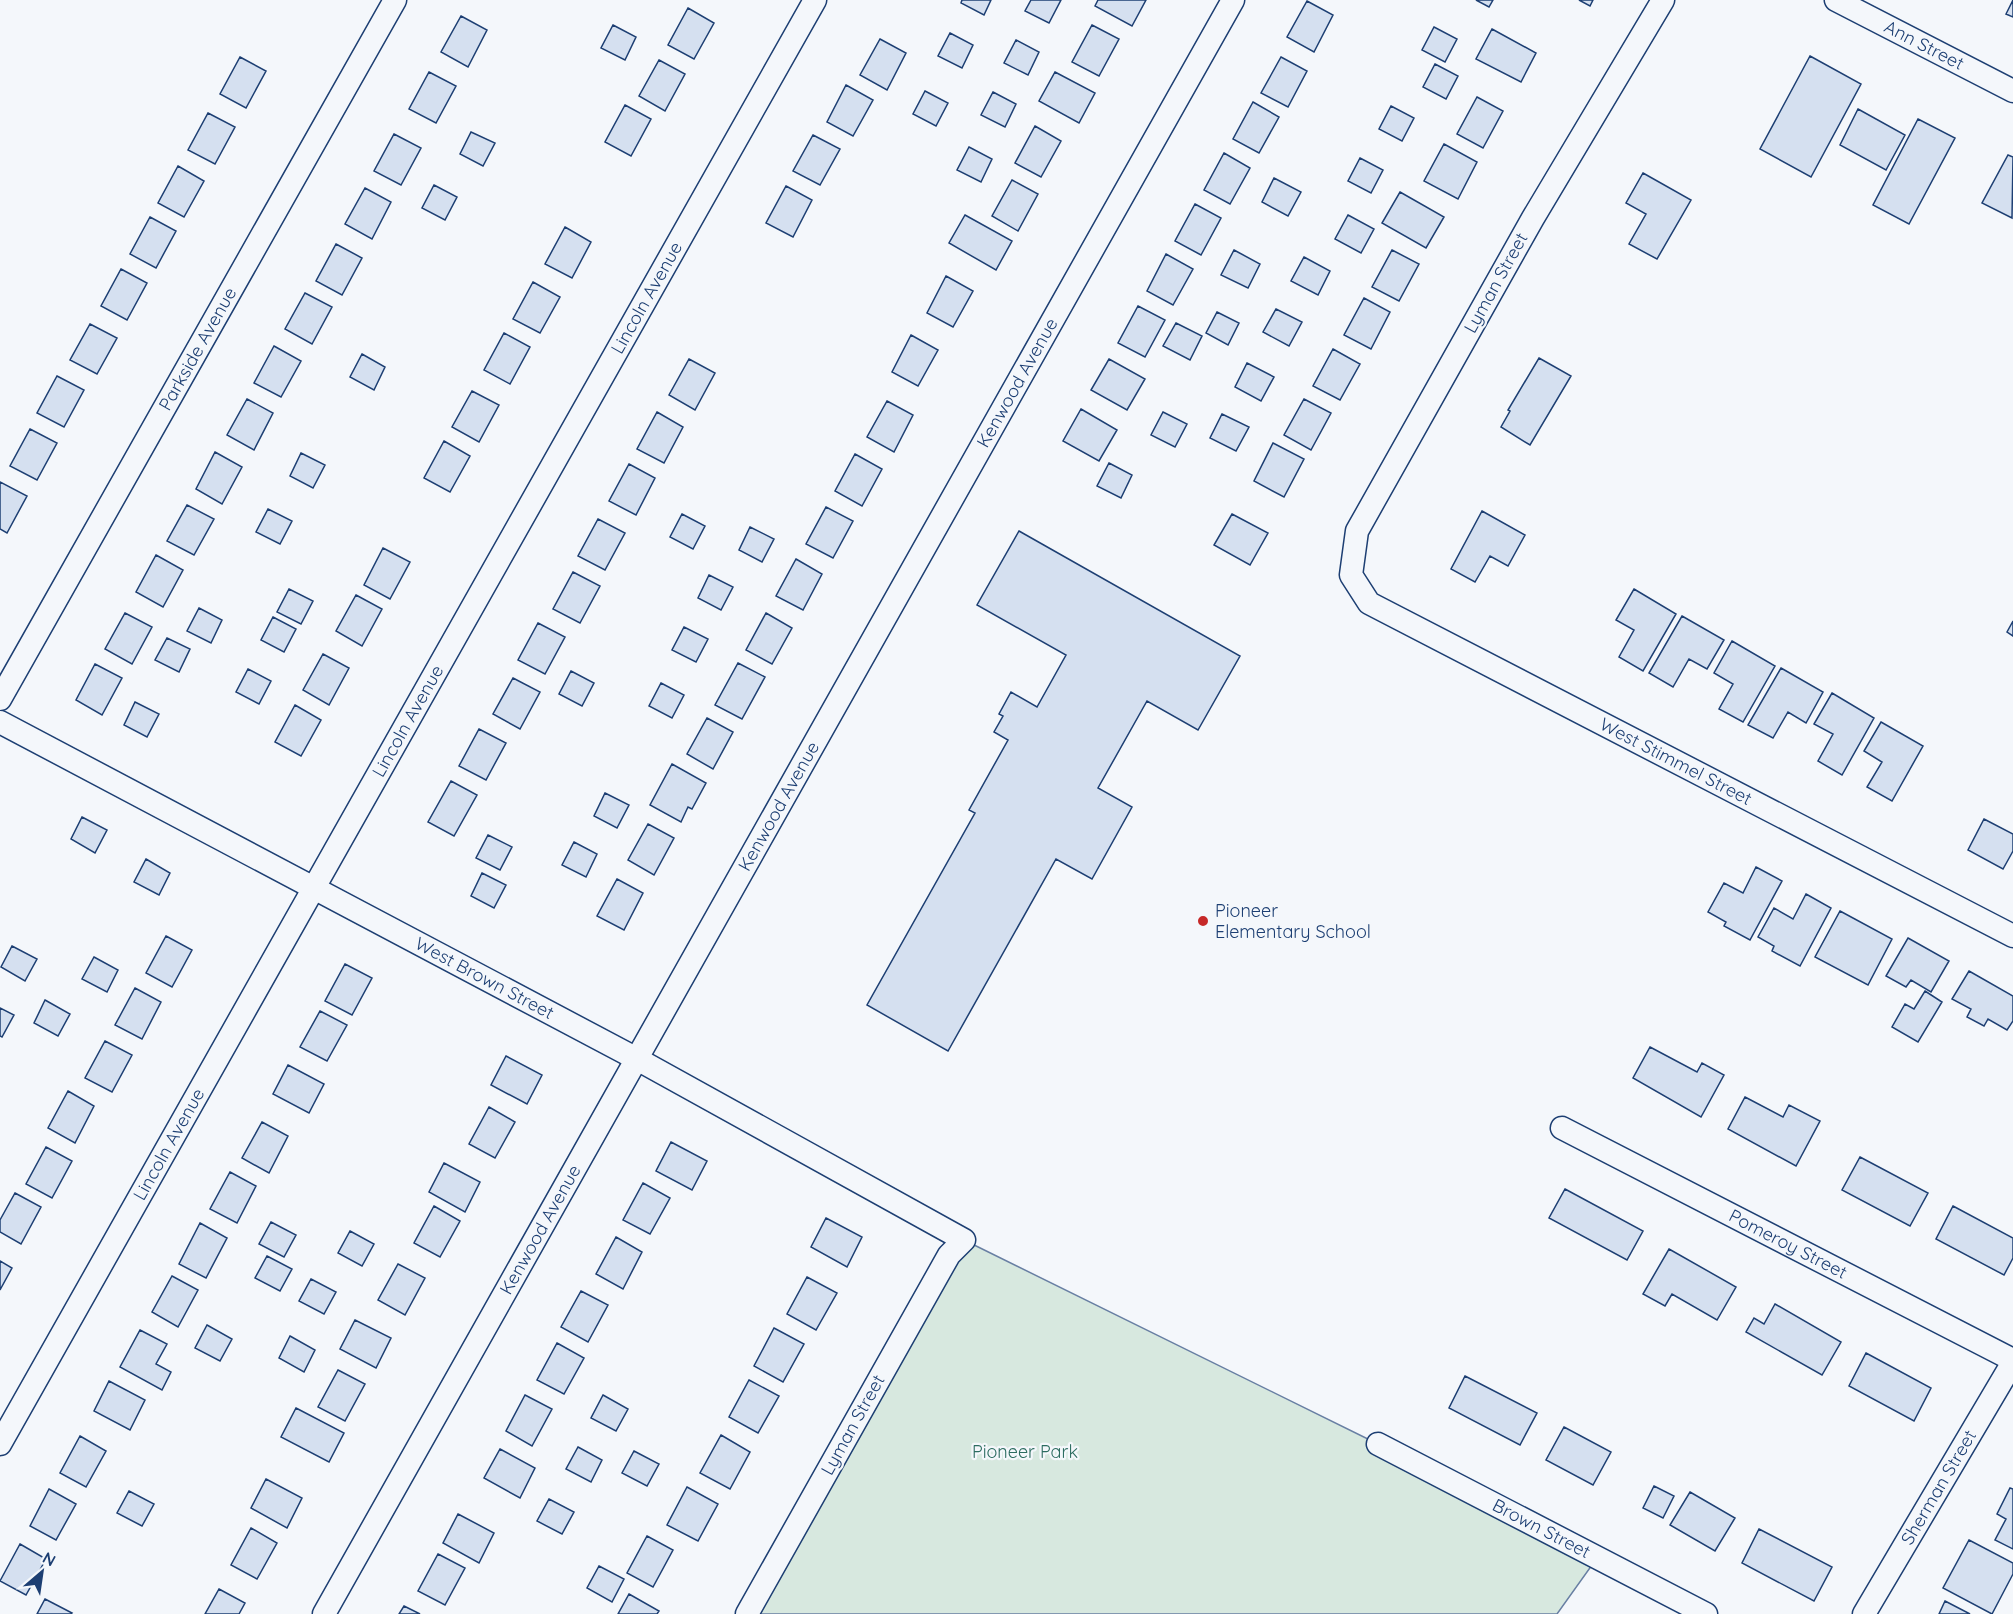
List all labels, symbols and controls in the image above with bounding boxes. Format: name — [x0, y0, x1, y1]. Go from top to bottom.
street label: Ann Street — [1880, 15, 1968, 75]
street label: Lyman Street — [1459, 229, 1533, 337]
street label: Lincoln Avenue — [606, 238, 687, 358]
street label: Parkside Avenue — [153, 283, 241, 414]
street label: Kenwood Avenue — [971, 314, 1063, 451]
street label: Lincoln Avenue — [367, 661, 448, 781]
street label: West Stimmel Street — [1596, 712, 1756, 810]
street label: Kenwood Avenue — [733, 737, 824, 875]
place label: Pioneer Elementary School — [1215, 899, 1371, 943]
marker: Pioneer Elementary School — [1196, 914, 1210, 928]
street label: West Brown Street — [411, 932, 558, 1024]
street label: Lincoln Avenue — [128, 1084, 209, 1204]
street label: Kenwood Avenue — [494, 1161, 586, 1298]
street label: Pomeroy Street — [1725, 1204, 1851, 1284]
street label: Lyman Street — [816, 1371, 890, 1479]
street label: Sherman Street — [1896, 1426, 1981, 1549]
park label: Pioneer Park — [972, 1440, 1078, 1463]
street label: Brown Street — [1489, 1493, 1594, 1563]
north arrow — [12, 1542, 72, 1602]
text: N — [39, 1547, 59, 1570]

